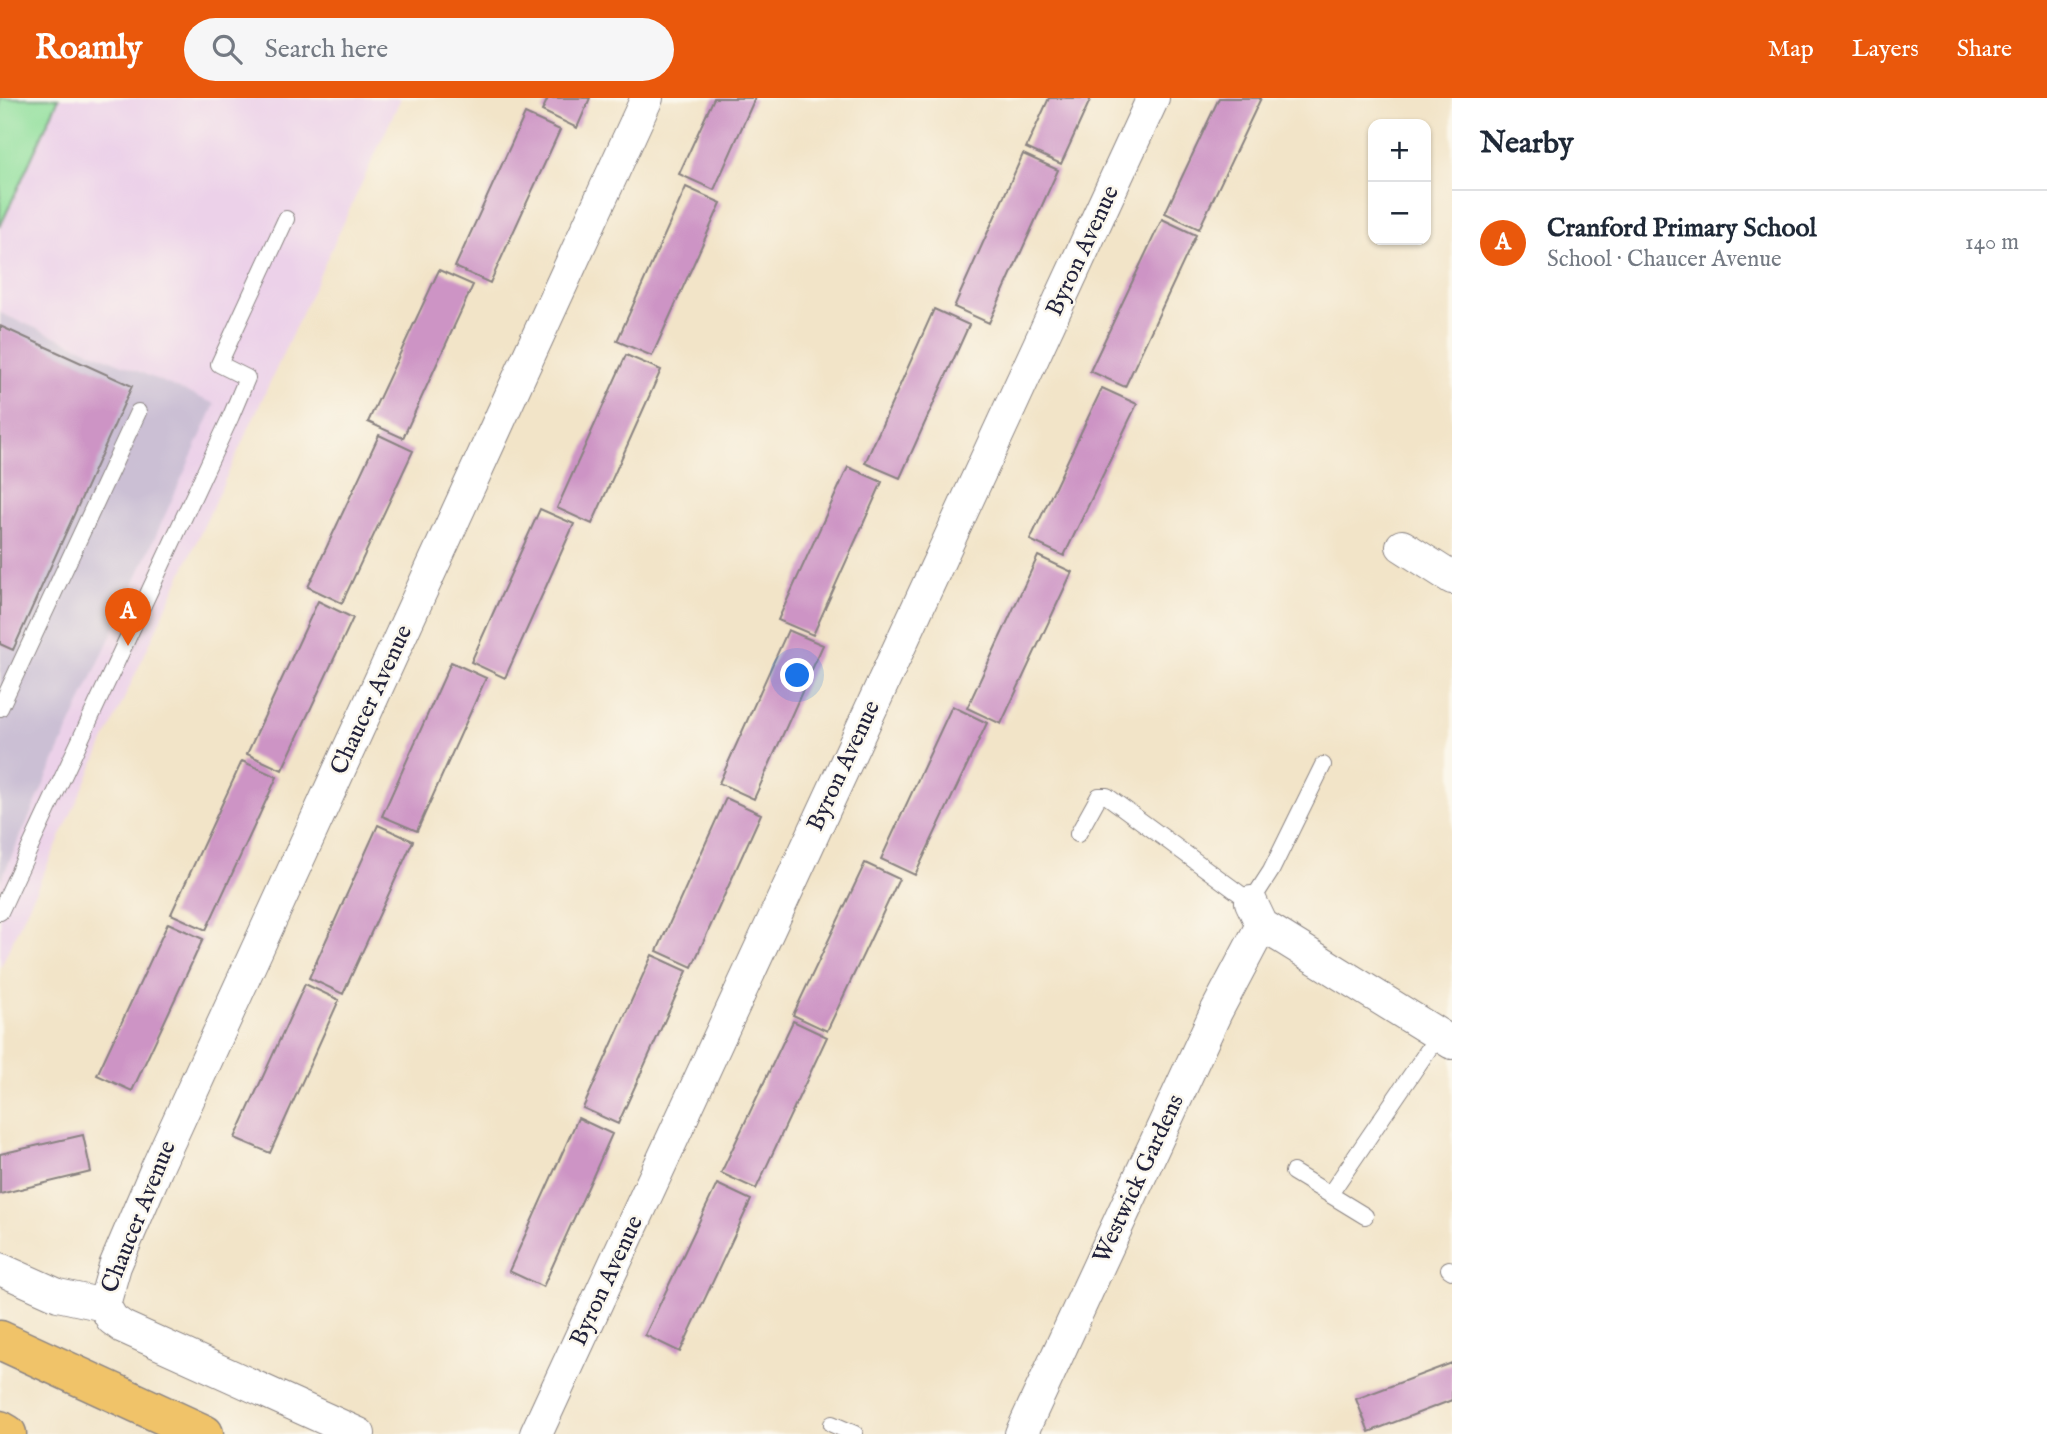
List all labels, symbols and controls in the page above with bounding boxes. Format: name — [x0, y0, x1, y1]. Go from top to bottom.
search box — [184, 18, 674, 81]
text: Roamly — [35, 28, 142, 70]
icon: search — [208, 30, 246, 68]
text: Search here — [264, 33, 388, 66]
text: Map — [1768, 34, 1814, 65]
text: Layers — [1852, 34, 1919, 65]
text: Share — [1957, 34, 2012, 65]
map controls — [1368, 119, 1431, 245]
button: + — [1368, 119, 1431, 182]
text: Nearby — [1480, 125, 1573, 163]
street label: Byron Avenue — [1039, 181, 1127, 321]
button: − — [1368, 182, 1431, 245]
text: Cranford Primary School — [1547, 212, 1817, 245]
text: A — [1495, 228, 1511, 257]
text: 140 m — [1965, 228, 2019, 257]
text: School · Chaucer Avenue — [1547, 245, 1782, 274]
pin: A — [105, 588, 151, 646]
street label: Chaucer Avenue — [324, 620, 420, 780]
your location — [780, 658, 814, 692]
street label: Byron Avenue — [800, 696, 888, 836]
street label: Westwick Gardens — [1086, 1089, 1192, 1269]
street label: Chaucer Avenue — [94, 1136, 184, 1298]
street label: Byron Avenue — [563, 1211, 651, 1351]

